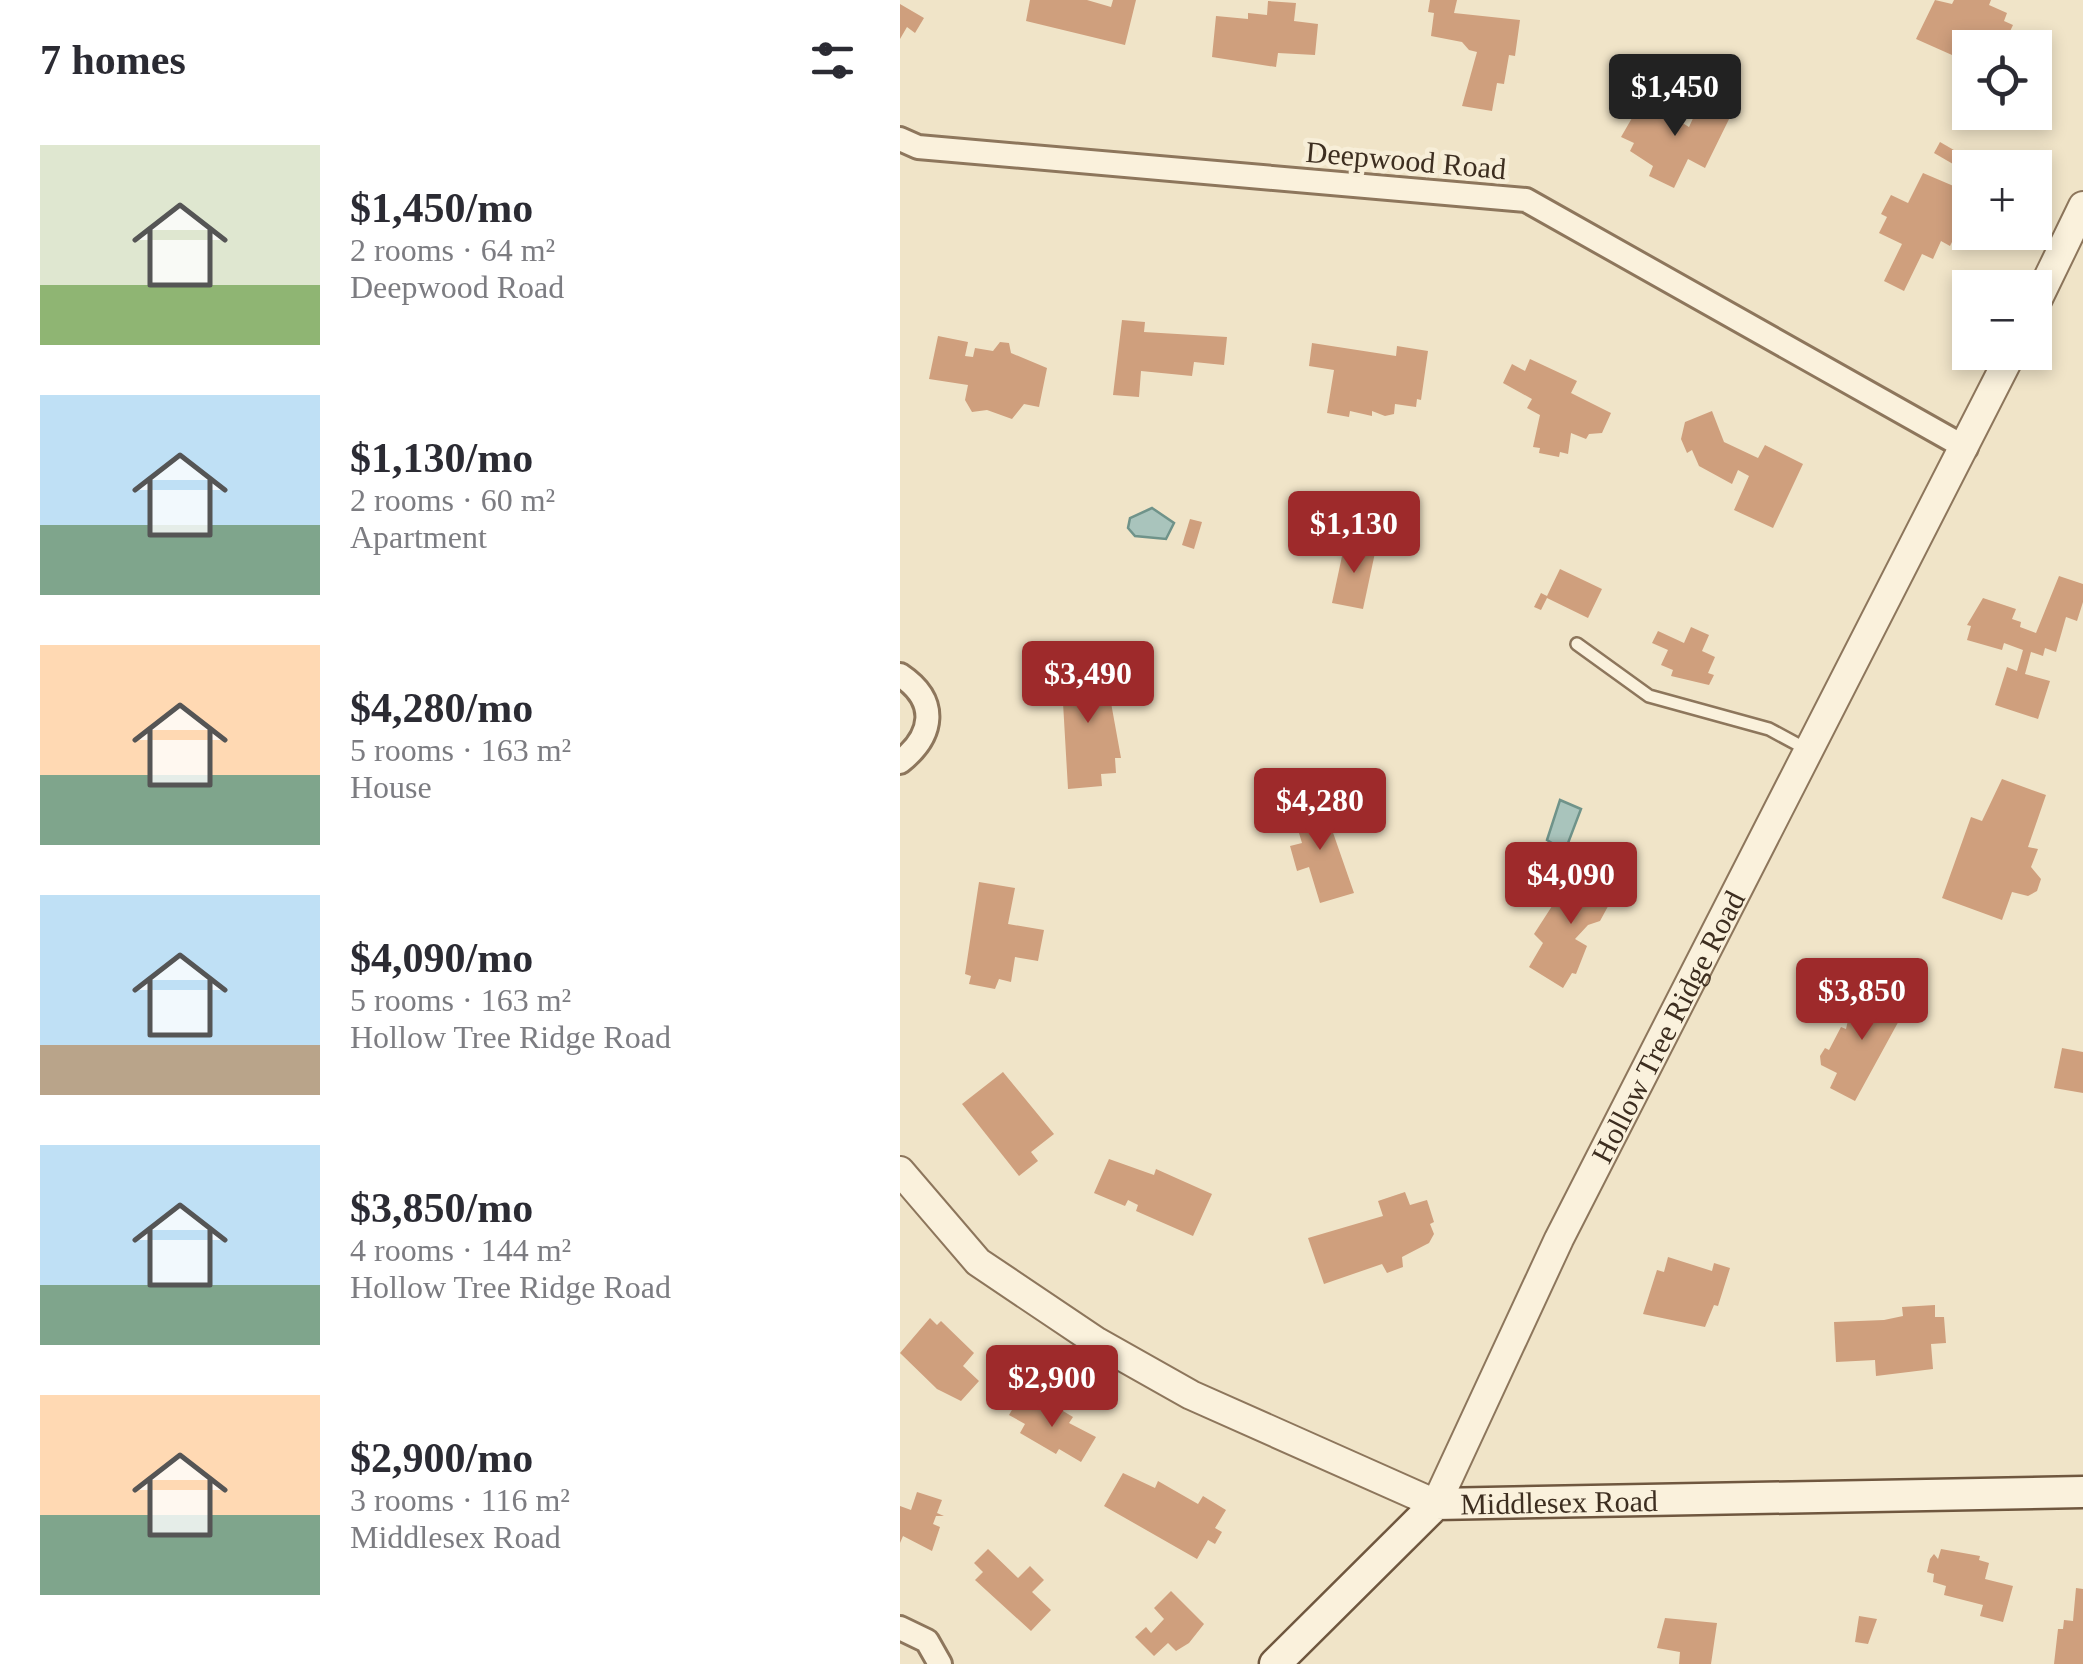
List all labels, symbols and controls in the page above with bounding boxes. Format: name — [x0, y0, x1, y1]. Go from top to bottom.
map controls — [1952, 30, 2052, 370]
button: locate — [1952, 30, 2052, 130]
icon: filters — [805, 33, 860, 88]
text: 7 homes — [40, 37, 186, 83]
pin: $1,450 — [1594, 54, 1756, 139]
text: $1,450 — [1631, 68, 1719, 104]
street label: Deepwood Road — [1305, 135, 1507, 185]
button: + — [1952, 150, 2052, 250]
icon: home — [120, 185, 240, 305]
text: $1,450/mo — [350, 185, 533, 231]
text: 2 rooms · 64 m² — [350, 232, 555, 268]
text: Deepwood Road — [350, 269, 564, 305]
button: − — [1952, 270, 2052, 370]
icon: home — [120, 435, 240, 555]
text: $1,130/mo — [350, 435, 533, 481]
text: 2 rooms · 60 m² — [350, 482, 555, 518]
pin: $1,130 — [1273, 491, 1435, 576]
text: $1,130 — [1310, 505, 1398, 541]
text: Apartment — [350, 519, 487, 555]
pin: $3,490 — [1007, 641, 1169, 726]
text: $3,490 — [1044, 655, 1132, 691]
icon: home — [120, 685, 240, 805]
text: $4,280/mo — [350, 685, 533, 731]
text: 5 rooms · 163 m² — [350, 732, 571, 768]
pin: $4,280 — [1239, 768, 1401, 853]
text: House — [350, 769, 432, 805]
text: $4,280 — [1276, 782, 1364, 818]
pin: $4,090 — [1490, 842, 1652, 927]
text: $4,090 — [1527, 856, 1615, 892]
street label: Hollow Tree Ridge Road — [1584, 885, 1751, 1168]
icon: home — [120, 935, 240, 1055]
text: $4,090/mo — [350, 935, 533, 981]
pin: $3,850 — [1781, 958, 1943, 1043]
text: $3,850 — [1818, 972, 1906, 1008]
text: 5 rooms · 163 m² — [350, 982, 571, 1018]
text: Hollow Tree Ridge Road — [350, 1019, 671, 1055]
icon: home — [120, 1185, 240, 1305]
text: $3,850/mo — [350, 1185, 533, 1231]
text: 4 rooms · 144 m² — [350, 1232, 571, 1268]
text: Hollow Tree Ridge Road — [350, 1269, 671, 1305]
pin: $2,900 — [971, 1345, 1133, 1430]
text: $2,900 — [1008, 1359, 1096, 1395]
icon: home — [120, 1435, 240, 1555]
text: $2,900/mo — [350, 1435, 533, 1481]
text: 3 rooms · 116 m² — [350, 1482, 570, 1518]
street label: Middlesex Road — [1460, 1483, 1658, 1520]
text: Middlesex Road — [350, 1519, 561, 1555]

